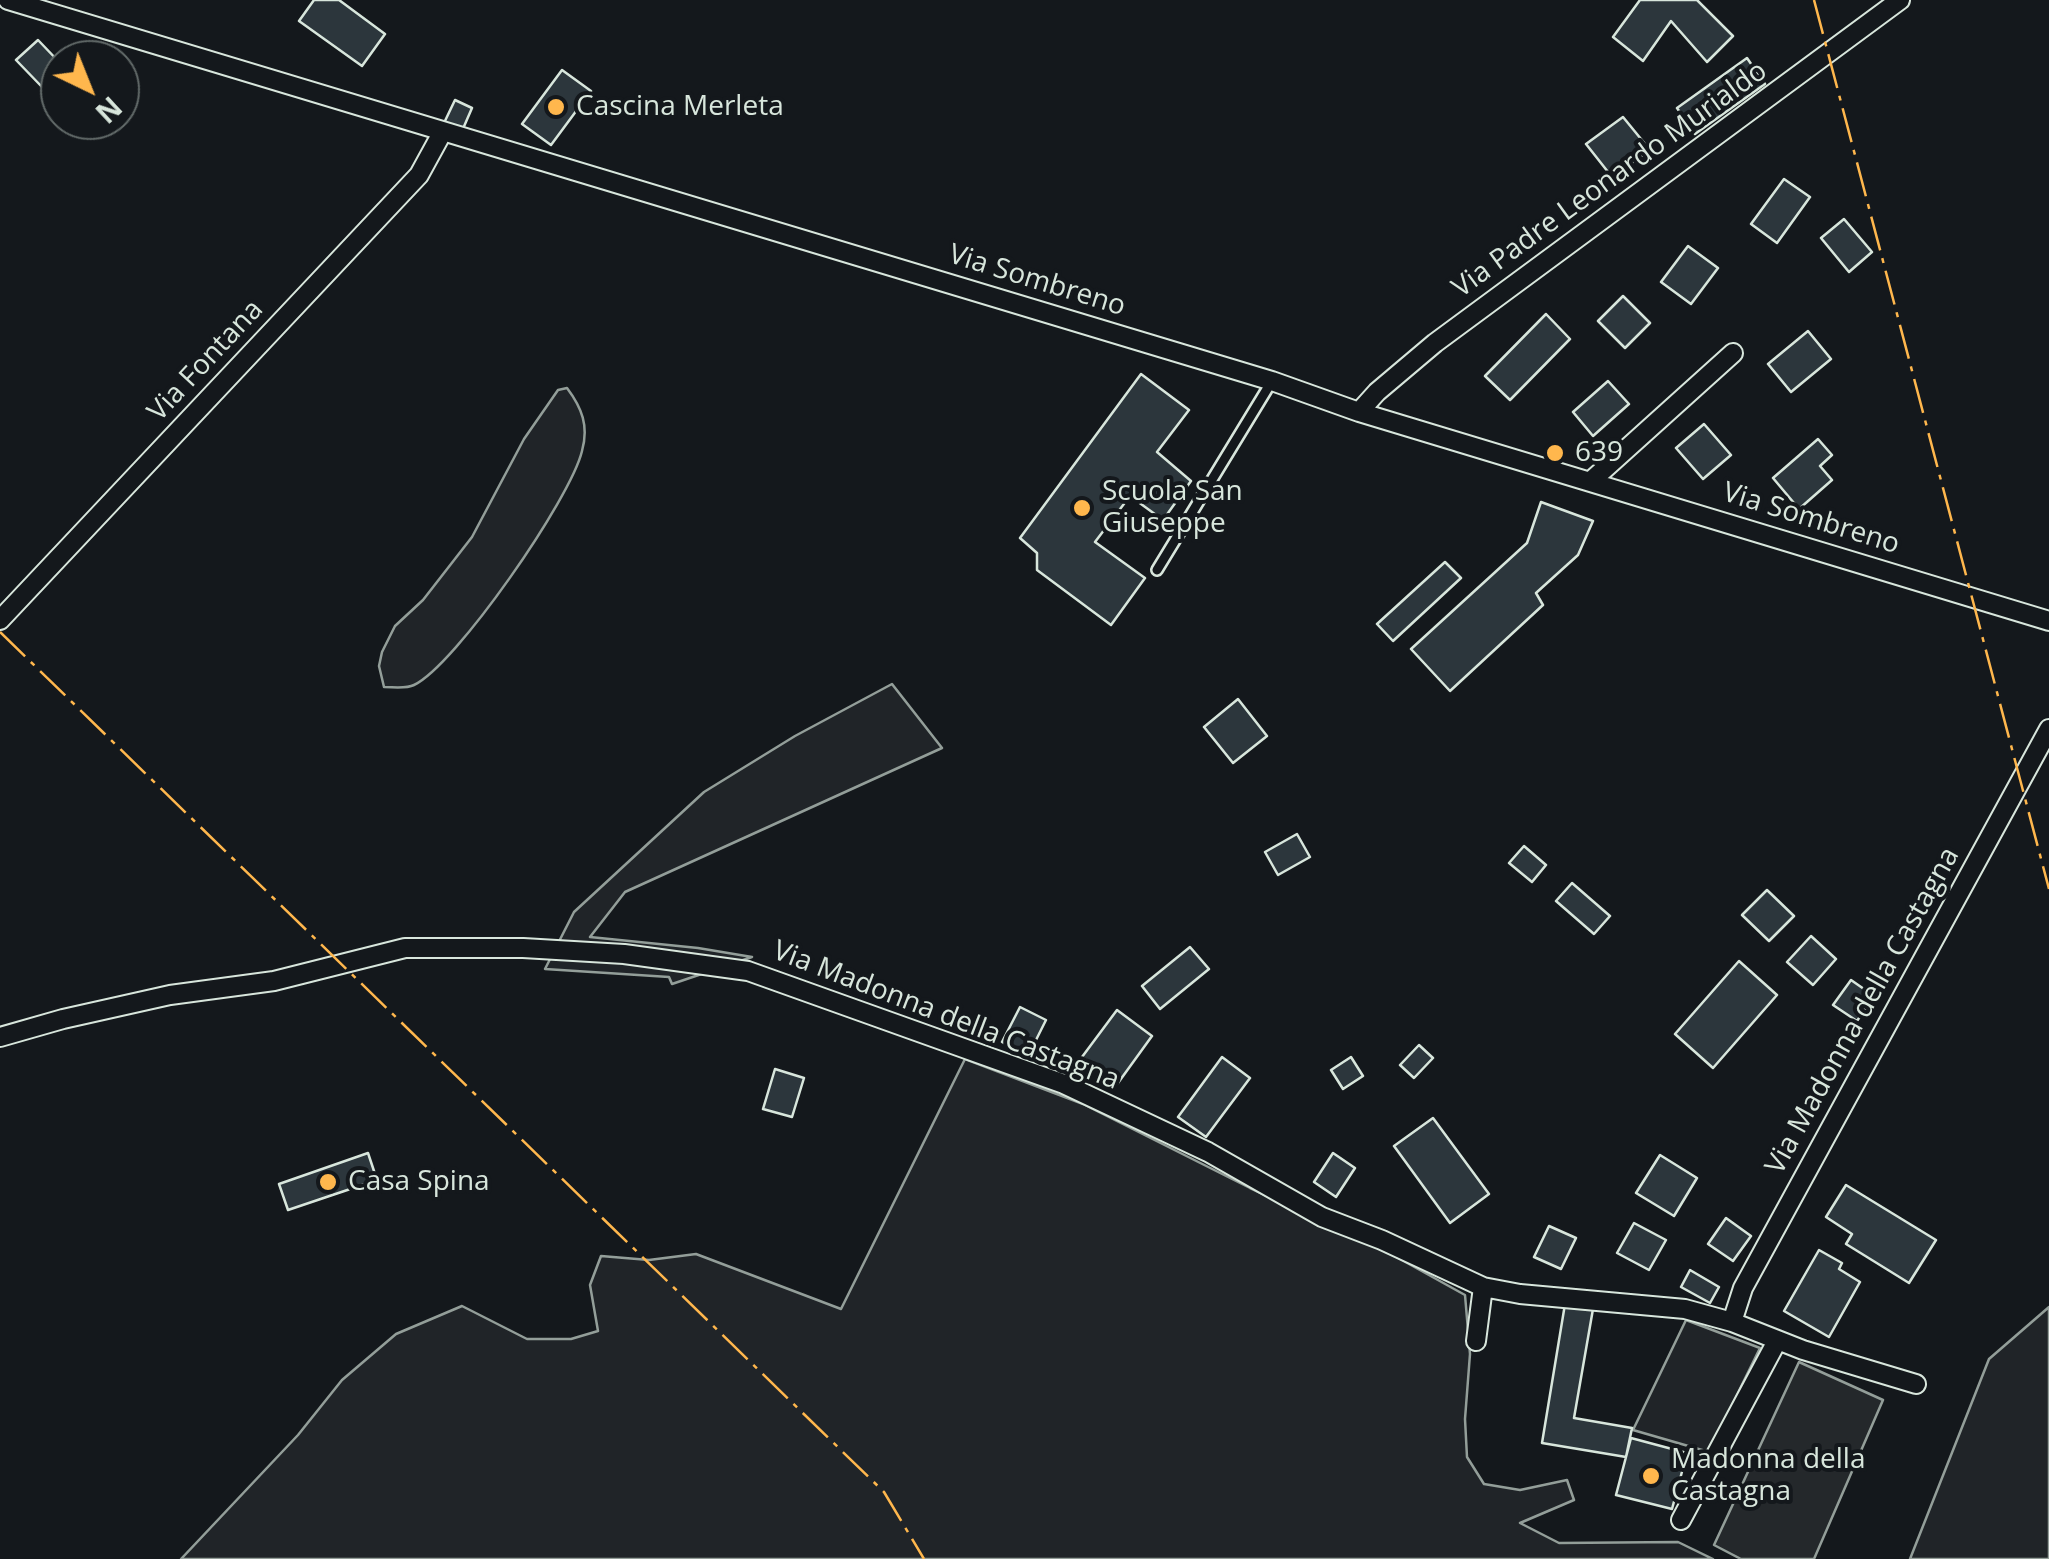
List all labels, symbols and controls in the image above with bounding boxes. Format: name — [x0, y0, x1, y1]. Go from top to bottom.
north arrow — [40, 40, 140, 140]
street label: Via Padre Leonardo Murialdo — [1446, 55, 1774, 305]
text: N — [88, 89, 130, 132]
place label: Cascina Merleta — [576, 90, 784, 124]
marker: Cascina Merleta — [545, 96, 567, 118]
street label: Via Sombreno — [945, 238, 1129, 324]
street label: Via Fontana — [141, 293, 271, 429]
place label: 639 — [1575, 436, 1623, 470]
marker: 639 — [1544, 442, 1566, 464]
place label: Scuola San Giuseppe — [1102, 475, 1243, 541]
street label: Via Sombreno — [1719, 476, 1903, 562]
marker: Scuola San Giuseppe — [1071, 497, 1093, 519]
street label: Via Madonna della Castagna — [1759, 842, 1967, 1180]
street label: Via Madonna della Castagna — [768, 934, 1124, 1098]
place label: Casa Spina — [348, 1165, 490, 1199]
marker: Casa Spina — [317, 1171, 339, 1193]
place label: Madonna della Castagna — [1671, 1443, 1865, 1509]
marker: Madonna della Castagna — [1640, 1465, 1662, 1487]

